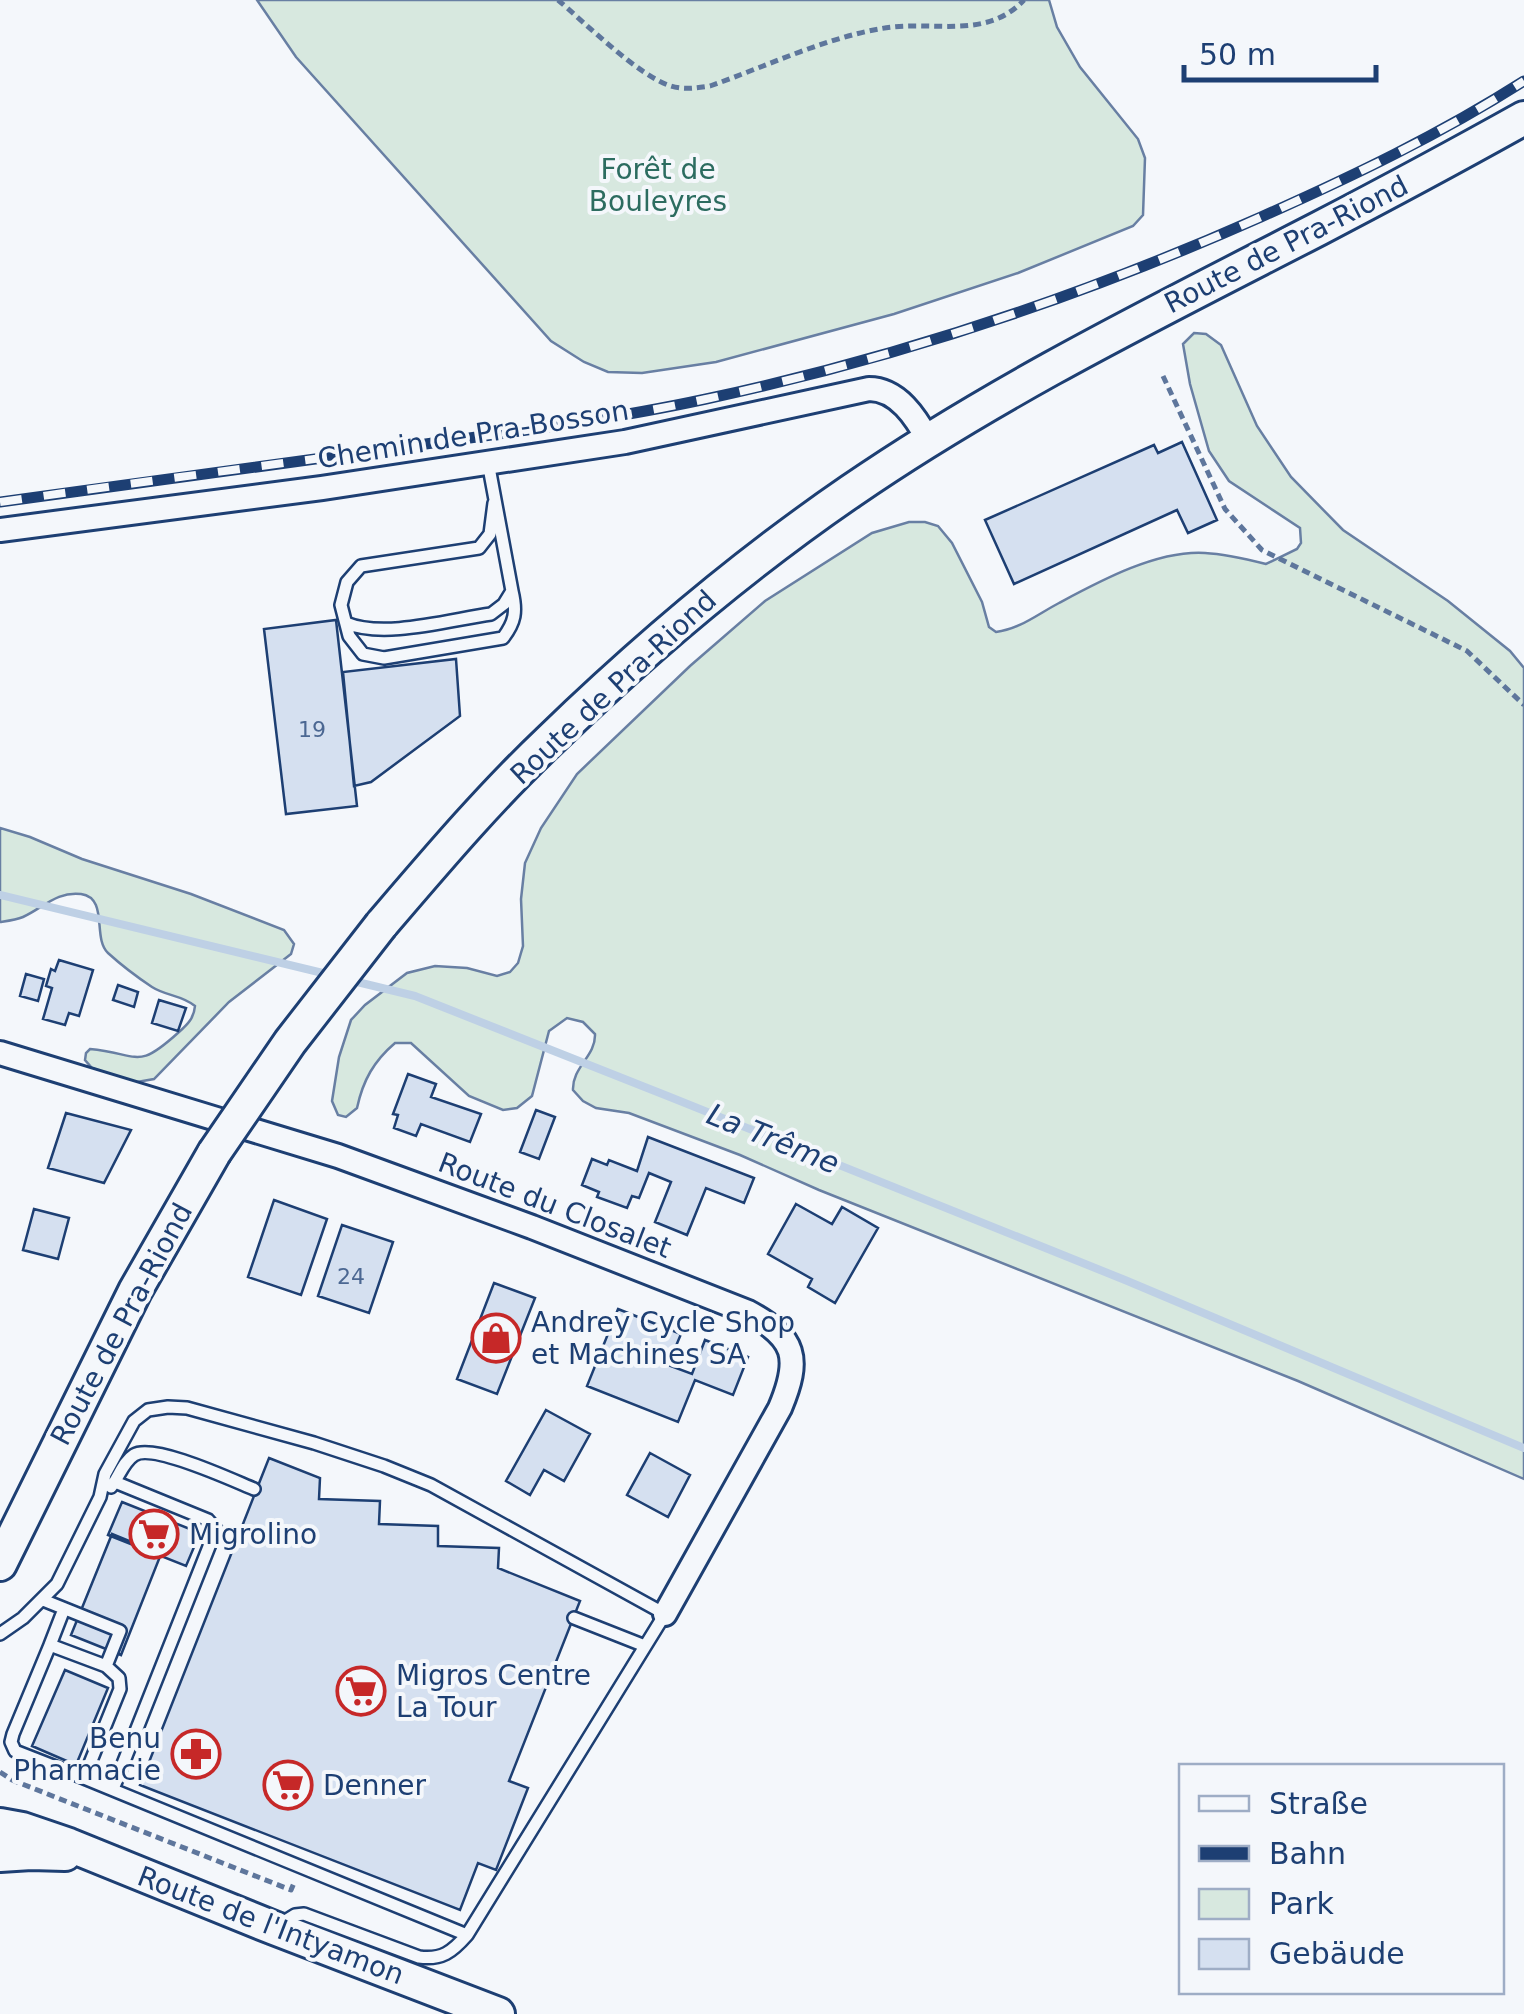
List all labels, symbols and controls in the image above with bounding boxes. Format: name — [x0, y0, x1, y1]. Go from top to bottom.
scale bar — [1184, 20, 1376, 82]
text: 50 m — [1199, 37, 1276, 72]
park label: Forêt de Bouleyres — [589, 153, 727, 218]
street label: Route de Pra-Riond — [1159, 169, 1414, 320]
street label: Chemin de Pra-Bosson — [315, 394, 631, 475]
street label: Route de Pra-Riond — [504, 584, 723, 791]
house number: 19 — [298, 717, 326, 742]
water label: La Trême — [702, 1096, 844, 1181]
street label: Route du Closalet — [434, 1146, 676, 1265]
street label: Route de Pra-Riond — [44, 1198, 199, 1451]
house number: 24 — [337, 1264, 365, 1289]
place label: Andrey Cycle Shop et Machines SA — [531, 1306, 795, 1371]
shop icon: Andrey Cycle Shop et Machines SA — [470, 1312, 522, 1364]
supermarket icon: Migrolino — [128, 1508, 180, 1560]
place label: Migrolino — [189, 1518, 317, 1551]
place label: Migros Centre La Tour — [396, 1659, 591, 1724]
supermarket icon: Migros Centre La Tour — [335, 1665, 387, 1717]
place label: Benu Pharmacie — [13, 1722, 161, 1787]
pharmacy icon: Benu Pharmacie — [170, 1728, 222, 1780]
supermarket icon: Denner — [262, 1759, 314, 1811]
legend — [1179, 1764, 1504, 1994]
place label: Denner — [323, 1769, 427, 1802]
text: Straße — [1269, 1786, 1368, 1821]
text: Bahn — [1269, 1836, 1346, 1871]
street label: Route de l'Intyamon — [133, 1859, 409, 1991]
text: Park — [1269, 1886, 1334, 1921]
text: Gebäude — [1269, 1936, 1405, 1971]

